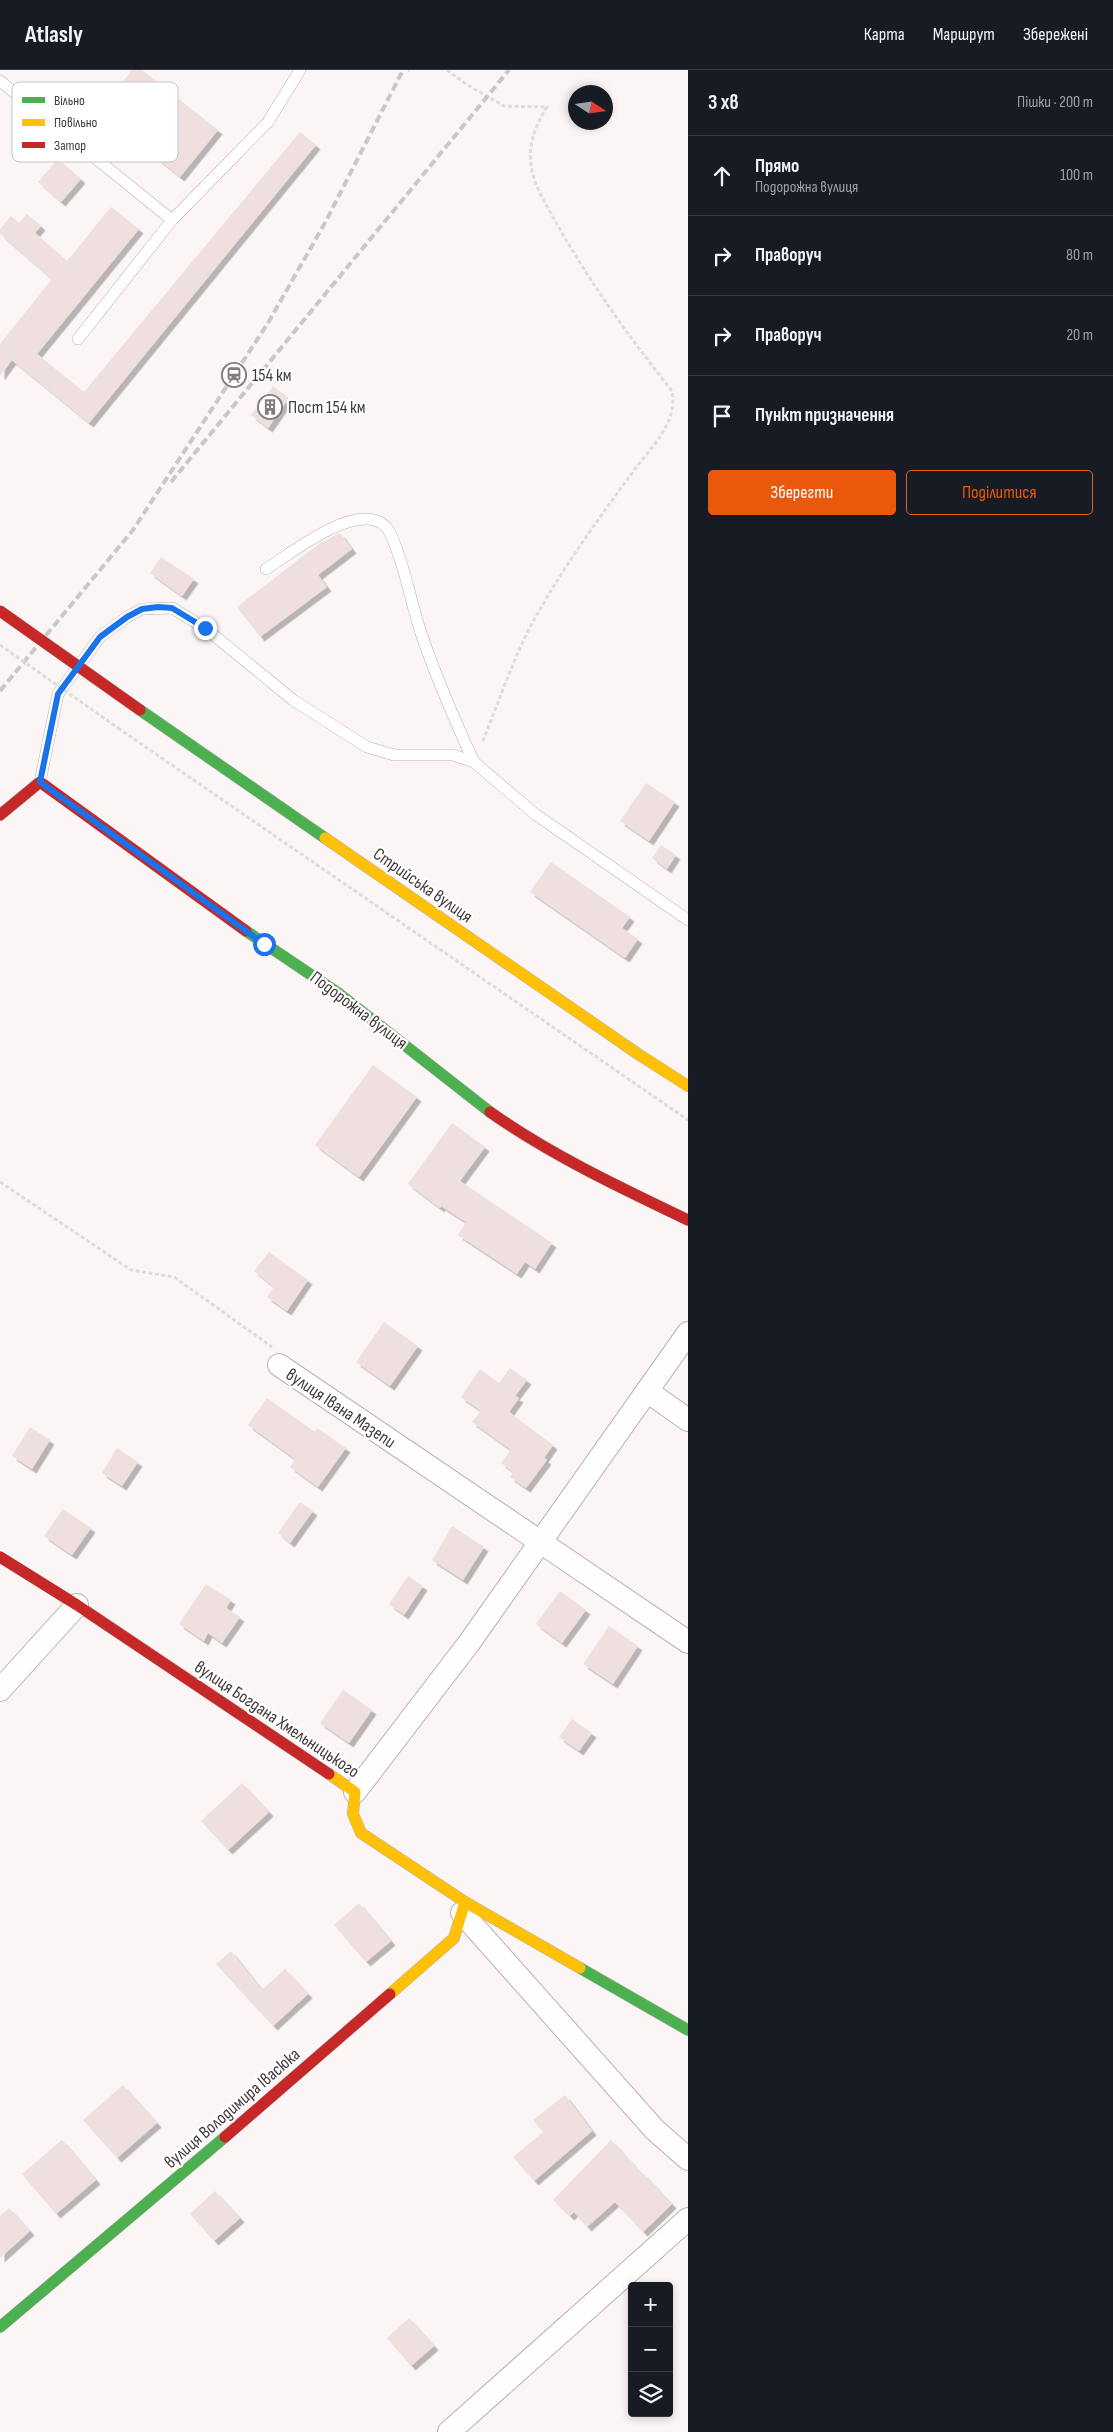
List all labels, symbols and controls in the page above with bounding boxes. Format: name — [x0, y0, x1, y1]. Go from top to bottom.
text: Atlasly — [25, 20, 83, 49]
text: Карта — [864, 24, 905, 45]
text: Маршрут — [933, 24, 995, 45]
text: Збережені — [1023, 24, 1088, 45]
legend — [12, 82, 178, 162]
north arrow — [568, 85, 613, 130]
text: 3 хв — [708, 90, 739, 115]
text: Вільно — [54, 92, 85, 109]
text: Пішки · 200 m — [1017, 93, 1093, 112]
text: Повільно — [54, 114, 98, 131]
text: Затор — [54, 137, 86, 154]
text: Прямо — [755, 155, 799, 178]
icon: ahead — [708, 162, 736, 190]
text: 100 m — [1060, 166, 1093, 185]
text: Подорожна вулиця — [755, 178, 858, 197]
icon: right — [708, 242, 736, 270]
text: Праворуч — [755, 244, 822, 267]
text: 80 m — [1066, 246, 1093, 265]
icon: right — [708, 322, 736, 350]
text: Праворуч — [755, 324, 822, 347]
text: 20 m — [1066, 326, 1093, 345]
station icon: 154 км — [221, 362, 247, 388]
place label: 154 км — [252, 365, 292, 386]
building icon: Пост 154 км — [257, 394, 283, 420]
place label: Пост 154 км — [288, 397, 366, 418]
icon: arrive — [708, 402, 736, 430]
text: Пункт призначення — [755, 404, 894, 427]
button: Зберегти — [708, 470, 896, 515]
button: Поділитися — [906, 470, 1093, 515]
route end — [194, 617, 217, 640]
street label: Стрийська вулиця — [369, 843, 476, 927]
route start — [253, 933, 276, 956]
street label: Подорожна вулиця — [306, 967, 411, 1054]
street label: вулиця Івана Мазепи — [282, 1364, 399, 1453]
street label: вулиця Богдана Хмельницького — [190, 1656, 363, 1782]
street label: вулиця Володимира Івасюка — [160, 2044, 304, 2173]
map controls — [628, 2282, 673, 2417]
button: + — [628, 2282, 673, 2327]
button: − — [628, 2327, 673, 2372]
button: layers — [628, 2372, 673, 2417]

